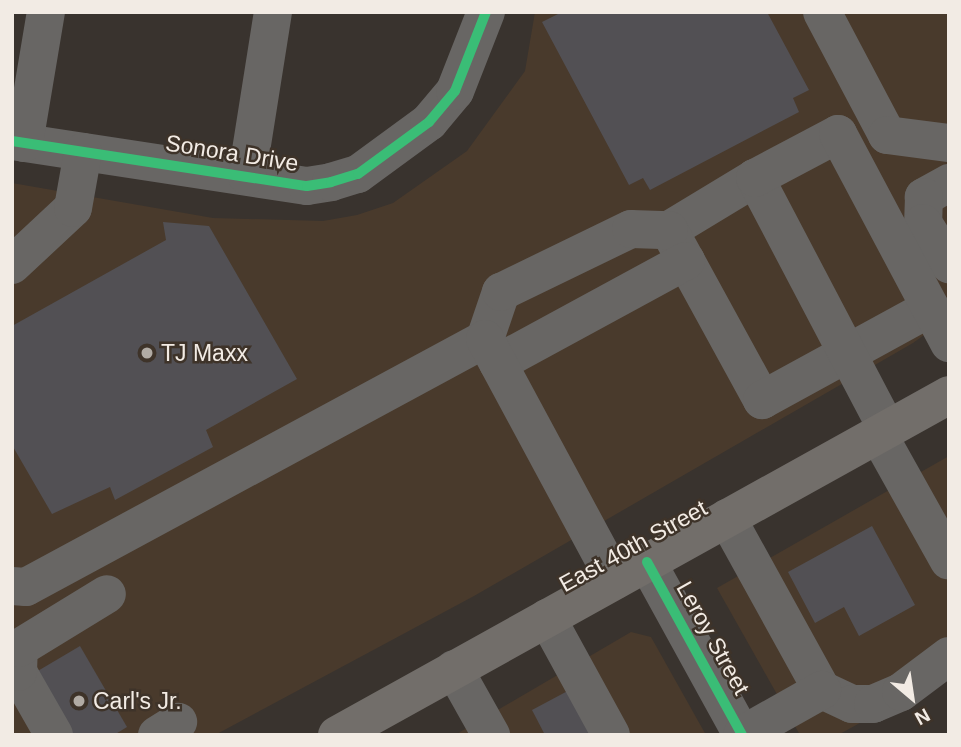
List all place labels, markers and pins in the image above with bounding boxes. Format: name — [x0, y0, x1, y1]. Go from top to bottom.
place label: TJ Maxx — [161, 339, 248, 367]
marker: TJ Maxx — [139, 345, 155, 361]
place label: Carl's Jr. — [93, 687, 182, 715]
marker: Carl's Jr. — [71, 693, 87, 709]

